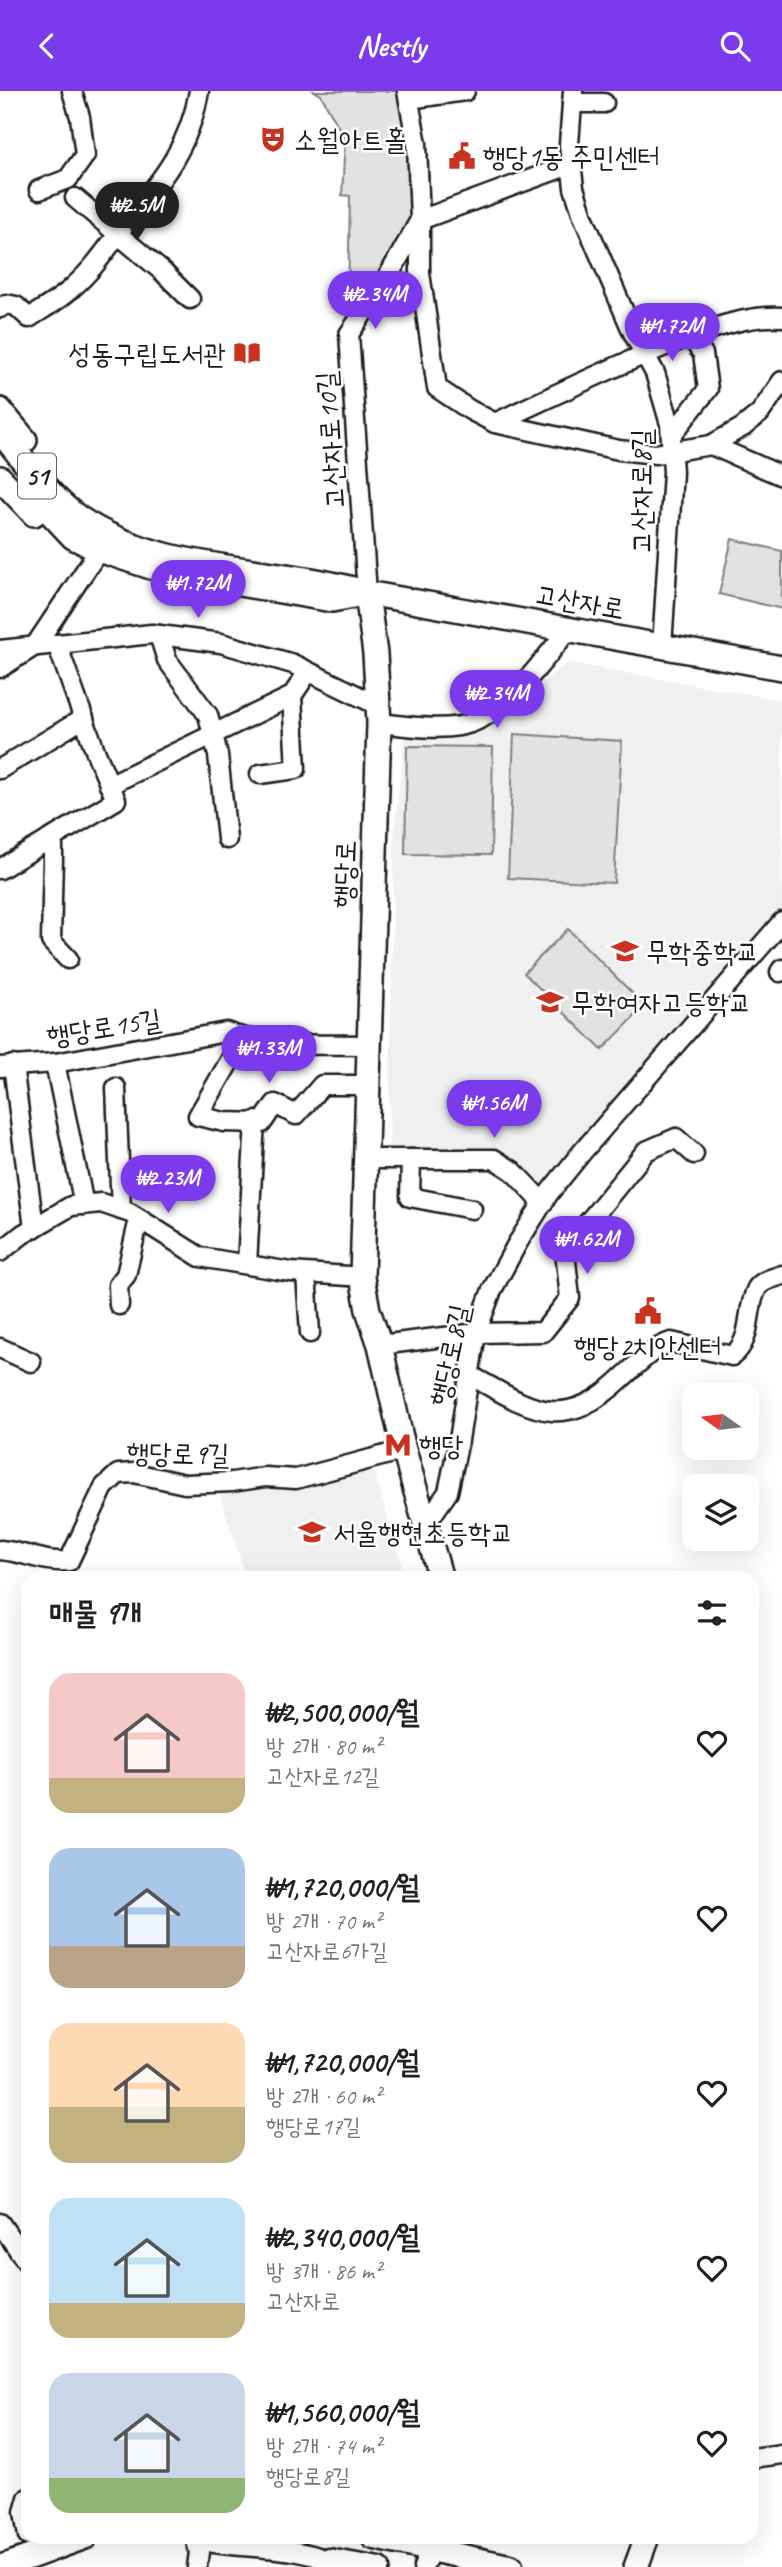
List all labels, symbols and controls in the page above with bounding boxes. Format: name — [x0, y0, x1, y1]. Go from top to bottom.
text: Nestly — [356, 25, 426, 66]
icon: back — [28, 27, 66, 65]
icon: search — [716, 27, 754, 65]
place label: 소월아트홀 — [294, 122, 407, 157]
theatre icon: 소월아트홀 — [258, 124, 288, 154]
place label: 행당1동 주민센터 — [483, 139, 660, 174]
public building icon: 행당1동 주민센터 — [447, 141, 477, 171]
pin: ₩2.5M — [88, 183, 186, 242]
text: ₩2.5M — [111, 190, 163, 219]
pin: ₩2.34M — [318, 271, 432, 331]
text: ₩2.34M — [344, 279, 406, 308]
pin: ₩1.72M — [615, 303, 729, 363]
text: ₩1.72M — [641, 311, 703, 340]
place label: 성동구립도서관 — [68, 336, 226, 371]
library icon: 성동구립도서관 — [232, 338, 262, 368]
street label: 고산자로10길 — [308, 370, 353, 510]
street label: 고산자로8길 — [624, 428, 659, 554]
road number: 51 — [18, 453, 56, 499]
pin: ₩1.72M — [141, 561, 255, 620]
text: ₩1.72M — [167, 568, 229, 597]
street label: 고산자로 — [532, 576, 627, 627]
pin: ₩2.34M — [440, 671, 554, 730]
text: ₩2.34M — [466, 678, 528, 707]
street label: 행당로 — [326, 840, 363, 908]
place label: 무학중학교 — [646, 934, 759, 969]
school or university icon: 무학중학교 — [610, 936, 640, 966]
place label: 무학여자고등학교 — [571, 985, 751, 1020]
school or university icon: 무학여자고등학교 — [535, 987, 565, 1017]
street label: 행당로15길 — [44, 1001, 164, 1054]
pin: ₩1.33M — [212, 1025, 326, 1085]
text: ₩1.33M — [238, 1033, 300, 1062]
pin: ₩1.56M — [437, 1081, 551, 1140]
text: ₩1.56M — [463, 1088, 525, 1117]
pin: ₩2.23M — [111, 1155, 225, 1215]
text: ₩2.23M — [137, 1163, 199, 1192]
pin: ₩1.62M — [530, 1217, 644, 1276]
text: ₩1.62M — [555, 1224, 619, 1253]
public building icon: 행당2치안센터 — [633, 1296, 663, 1326]
street label: 행당로8길 — [422, 1301, 477, 1409]
place label: 행당2치안센터 — [574, 1329, 722, 1364]
north arrow — [682, 1383, 760, 1459]
map controls — [682, 1383, 759, 1551]
place label: 행당 — [419, 1428, 464, 1463]
metro station icon: 행당 — [383, 1430, 413, 1460]
street label: 행당로9길 — [126, 1435, 230, 1472]
button: layers — [682, 1474, 759, 1551]
place label: 서울행현초등학교 — [333, 1515, 513, 1550]
school or university icon: 서울행현초등학교 — [297, 1517, 327, 1547]
text: 매물 9개 — [49, 1594, 142, 1632]
icon: filters — [693, 1594, 731, 1632]
text: ₩2,500,000/월 — [266, 1693, 419, 1731]
icon: home — [105, 1701, 189, 1785]
icon: heart — [693, 1724, 731, 1762]
text: 방 2개 · 80 m² — [266, 1732, 381, 1761]
text: 고산자로12길 — [266, 1762, 379, 1791]
text: ₩1,720,000/월 — [266, 1868, 420, 1906]
icon: home — [105, 1876, 189, 1960]
icon: heart — [693, 1899, 731, 1937]
text: 방 2개 · 70 m² — [266, 1907, 381, 1936]
text: 고산자로6가길 — [266, 1937, 387, 1966]
text: ₩1,720,000/월 — [266, 2043, 420, 2081]
icon: home — [105, 2051, 189, 2135]
icon: heart — [693, 2074, 731, 2112]
text: 방 2개 · 60 m² — [266, 2082, 381, 2111]
text: 행당로17길 — [266, 2112, 361, 2141]
text: ₩2,340,000/월 — [266, 2218, 420, 2256]
icon: home — [105, 2226, 189, 2310]
icon: heart — [693, 2249, 731, 2287]
text: 방 3개 · 86 m² — [266, 2257, 381, 2286]
text: 고산자로 — [266, 2287, 340, 2316]
text: ₩1,560,000/월 — [266, 2393, 420, 2431]
icon: home — [105, 2401, 189, 2485]
icon: heart — [693, 2424, 731, 2462]
text: 방 2개 · 74 m² — [266, 2432, 381, 2461]
text: 행당로8길 — [266, 2462, 350, 2491]

